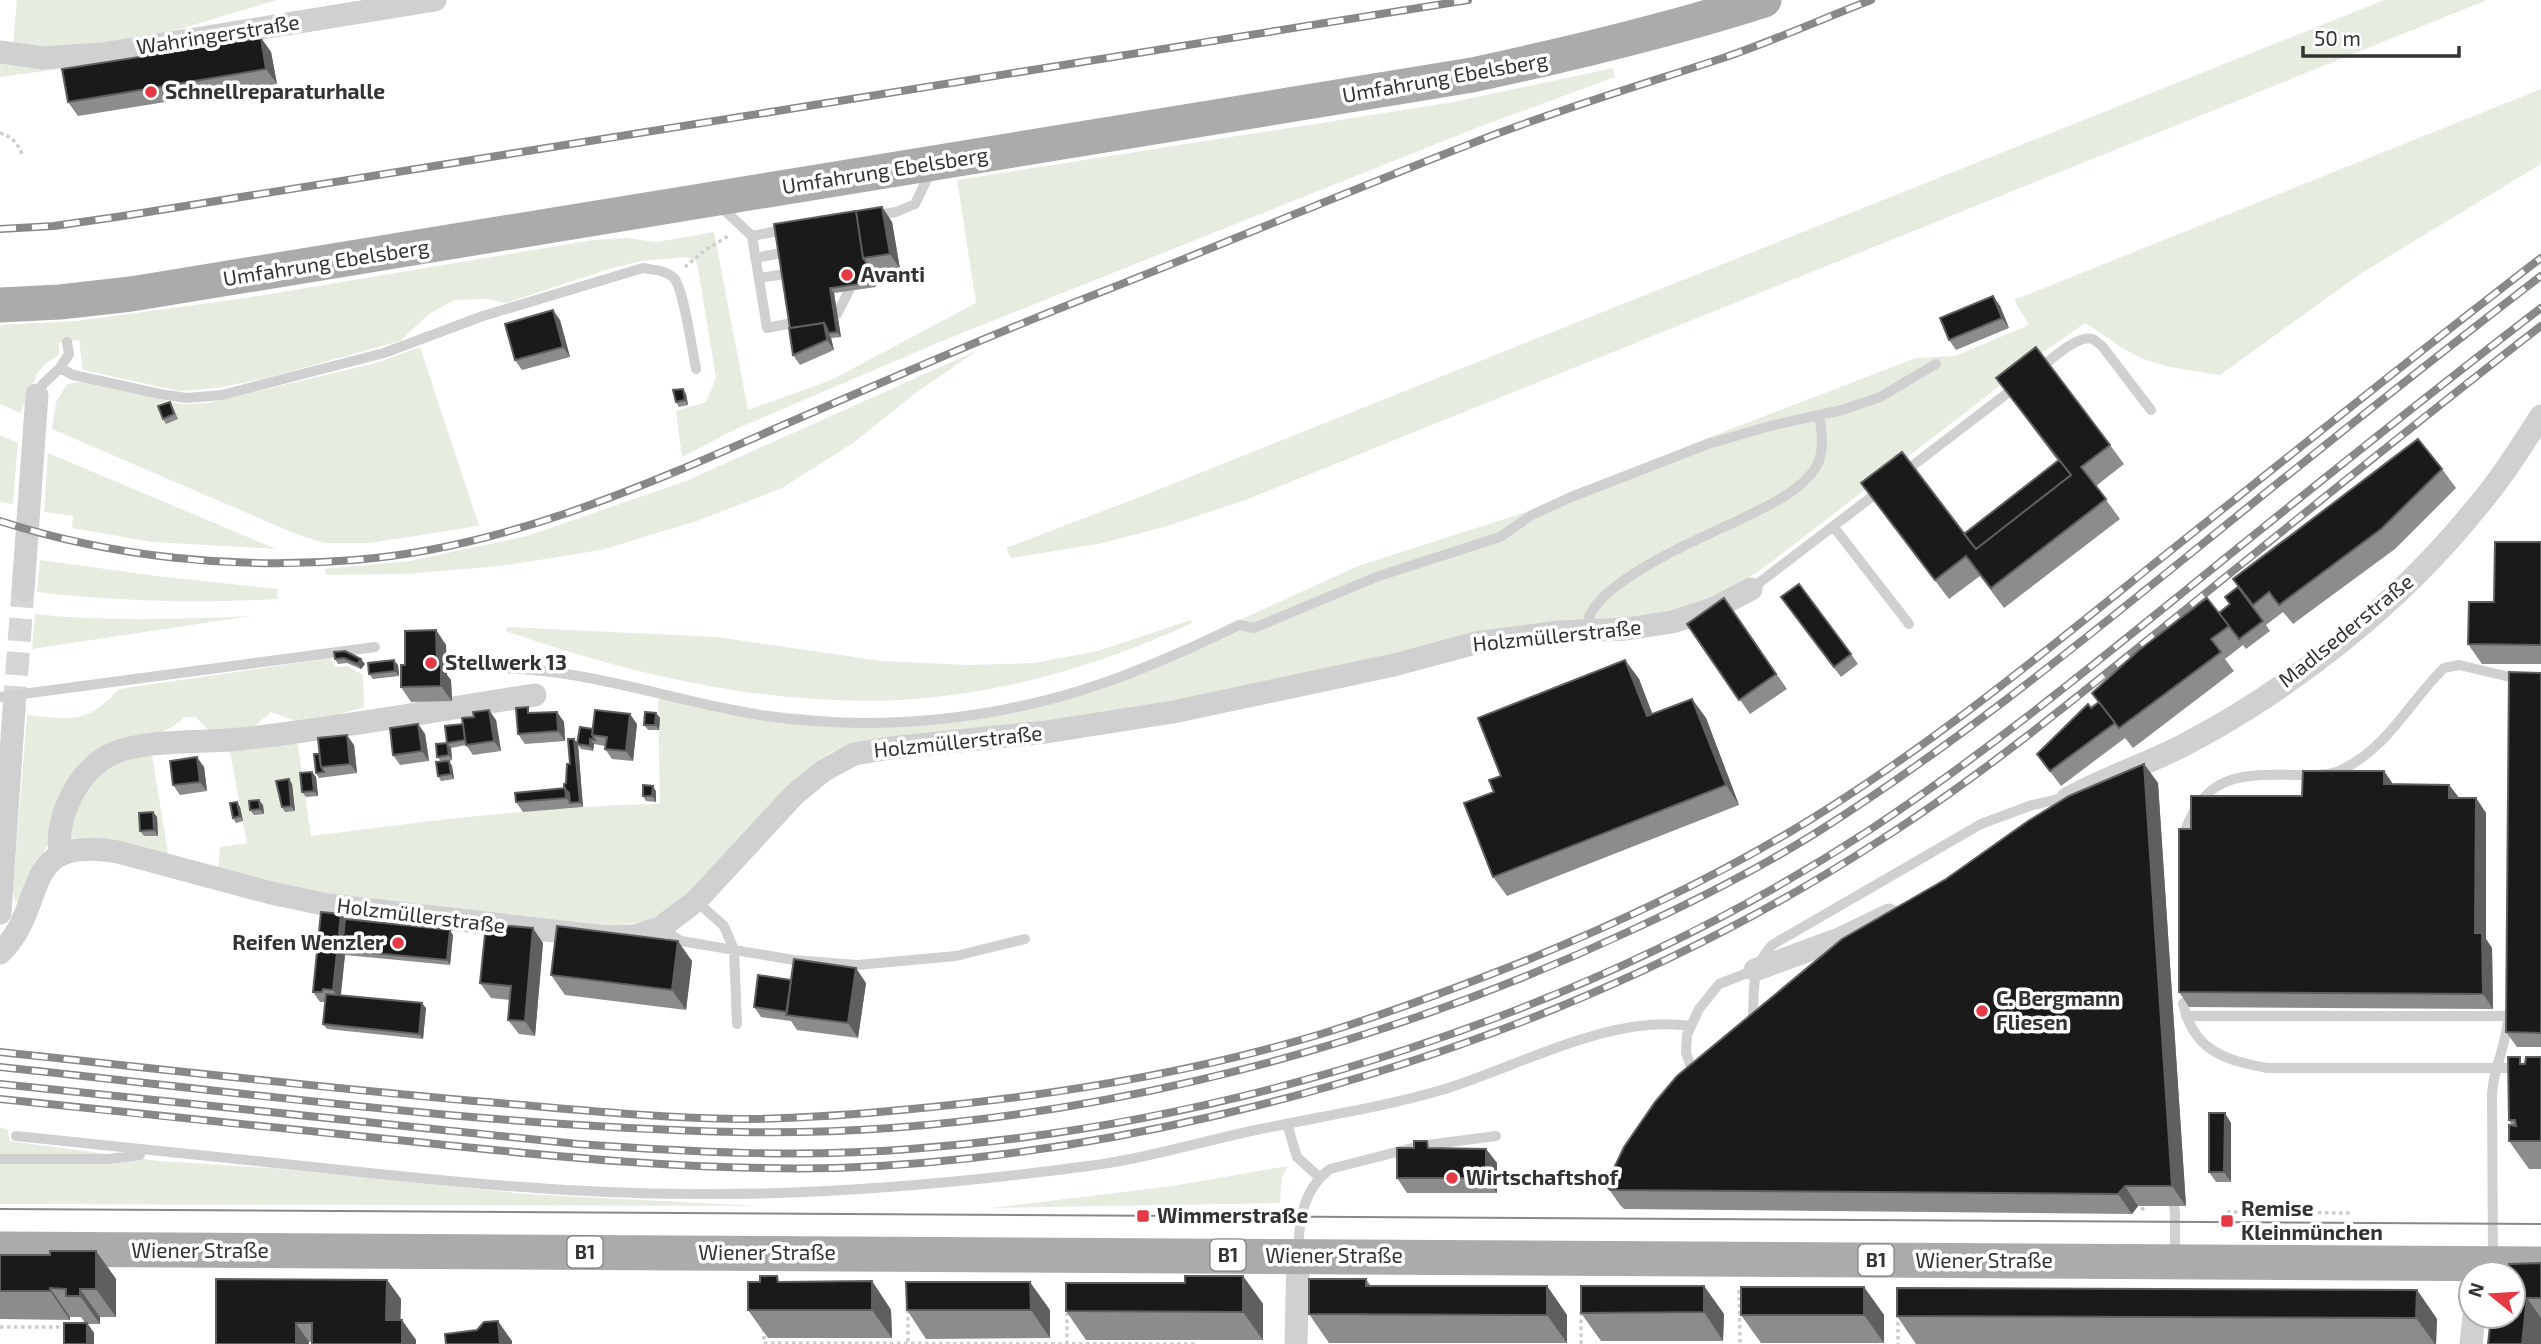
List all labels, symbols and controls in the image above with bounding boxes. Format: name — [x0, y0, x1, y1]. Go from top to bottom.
street label: Wahringerstraße — [135, 8, 301, 59]
scale bar — [2303, 14, 2459, 58]
text: 50 m — [2314, 25, 2361, 50]
street label: Umfahrung Ebelsberg — [1340, 46, 1550, 107]
place label: Schnellreparaturhalle — [165, 78, 385, 103]
marker: Schnellreparaturhalle — [143, 84, 159, 100]
street label: Umfahrung Ebelsberg — [780, 141, 990, 198]
street label: Umfahrung Ebelsberg — [221, 233, 431, 290]
place label: Avanti — [861, 261, 925, 286]
marker: Avanti — [839, 267, 855, 283]
street label: Madlsederstraße — [2273, 568, 2417, 692]
street label: Holzmüllerstraße — [1471, 613, 1642, 656]
place label: Stellwerk 13 — [445, 649, 567, 674]
marker: Stellwerk 13 — [423, 655, 439, 671]
street label: Holzmüllerstraße — [872, 719, 1043, 762]
street label: Holzmüllerstraße — [336, 892, 507, 937]
place label: Reifen Wenzler — [232, 929, 384, 954]
marker: Reifen Wenzler — [390, 935, 406, 951]
place label: C. Bergmann Fliesen — [1996, 985, 2120, 1034]
marker: C. Bergmann Fliesen — [1974, 1003, 1990, 1019]
place label: Wirtschaftshof — [1466, 1164, 1619, 1189]
marker: Wirtschaftshof — [1444, 1170, 1460, 1186]
place label: Remise Kleinmünchen — [2241, 1195, 2383, 1244]
place label: Wimmerstraße — [1157, 1202, 1309, 1227]
marker: Wimmerstraße — [1135, 1208, 1151, 1224]
marker: Remise Kleinmünchen — [2219, 1213, 2235, 1229]
road number: B1 — [568, 1236, 602, 1268]
street label: Wiener Straße — [131, 1237, 269, 1262]
street label: Wiener Straße — [698, 1239, 836, 1264]
road number: B1 — [1210, 1240, 1246, 1270]
street label: Wiener Straße — [1265, 1242, 1403, 1267]
road number: B1 — [1858, 1244, 1894, 1276]
street label: Wiener Straße — [1915, 1247, 2053, 1272]
north arrow — [2457, 1260, 2527, 1330]
text: N — [2462, 1280, 2488, 1300]

